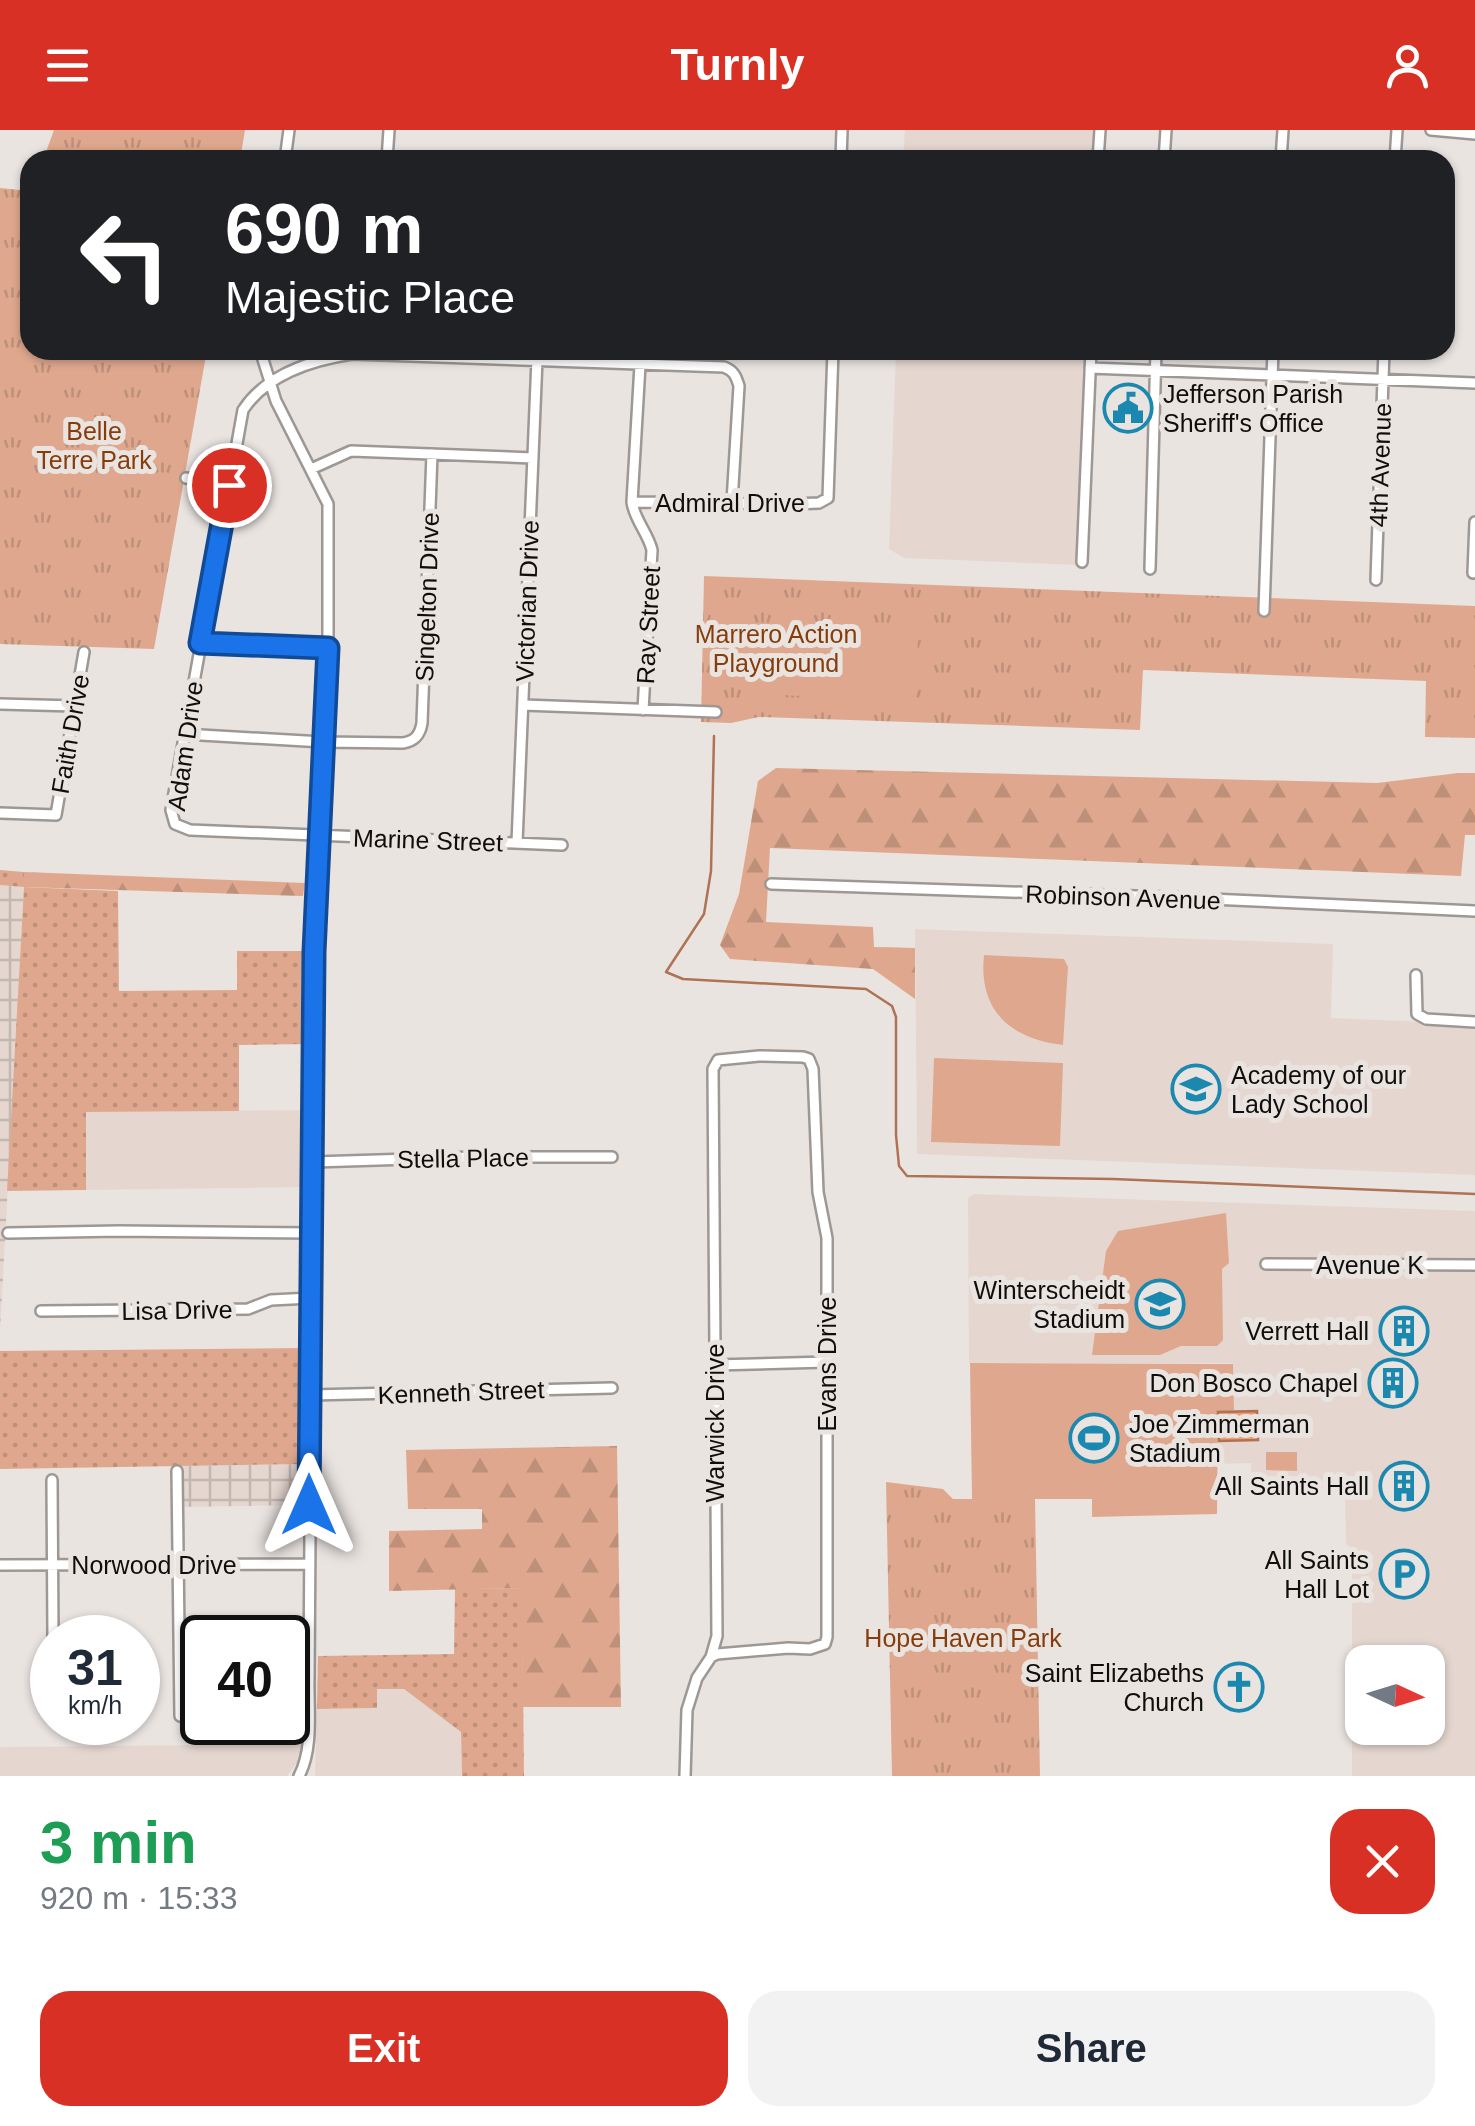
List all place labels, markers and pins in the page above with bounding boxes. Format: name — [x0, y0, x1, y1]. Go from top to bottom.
place label: Jefferson Parish Sheriff's Office — [1163, 380, 1343, 437]
public building icon: Jefferson Parish Sheriff's Office — [1102, 382, 1154, 434]
pin — [187, 443, 272, 528]
place label: Academy of our Lady School — [1231, 1061, 1406, 1118]
school or university icon: Academy of our Lady School — [1170, 1063, 1222, 1115]
place label: Winterscheidt Stadium — [974, 1276, 1125, 1333]
school or university icon: Winterscheidt Stadium — [1134, 1278, 1186, 1330]
building icon: Verrett Hall — [1378, 1305, 1430, 1357]
place label: Verrett Hall — [1245, 1317, 1369, 1345]
building icon: Don Bosco Chapel — [1367, 1357, 1419, 1409]
place label: Don Bosco Chapel — [1150, 1369, 1358, 1397]
place label: Joe Zimmerman Stadium — [1129, 1410, 1310, 1467]
sports icon: Joe Zimmerman Stadium — [1068, 1412, 1120, 1464]
building icon: All Saints Hall — [1378, 1460, 1430, 1512]
place label: All Saints Hall — [1215, 1472, 1369, 1500]
place label: All Saints Hall Lot — [1265, 1546, 1369, 1603]
parking icon: All Saints Hall Lot — [1378, 1548, 1430, 1600]
place label: Saint Elizabeths Church — [1025, 1659, 1204, 1716]
church icon: Saint Elizabeths Church — [1213, 1661, 1265, 1713]

